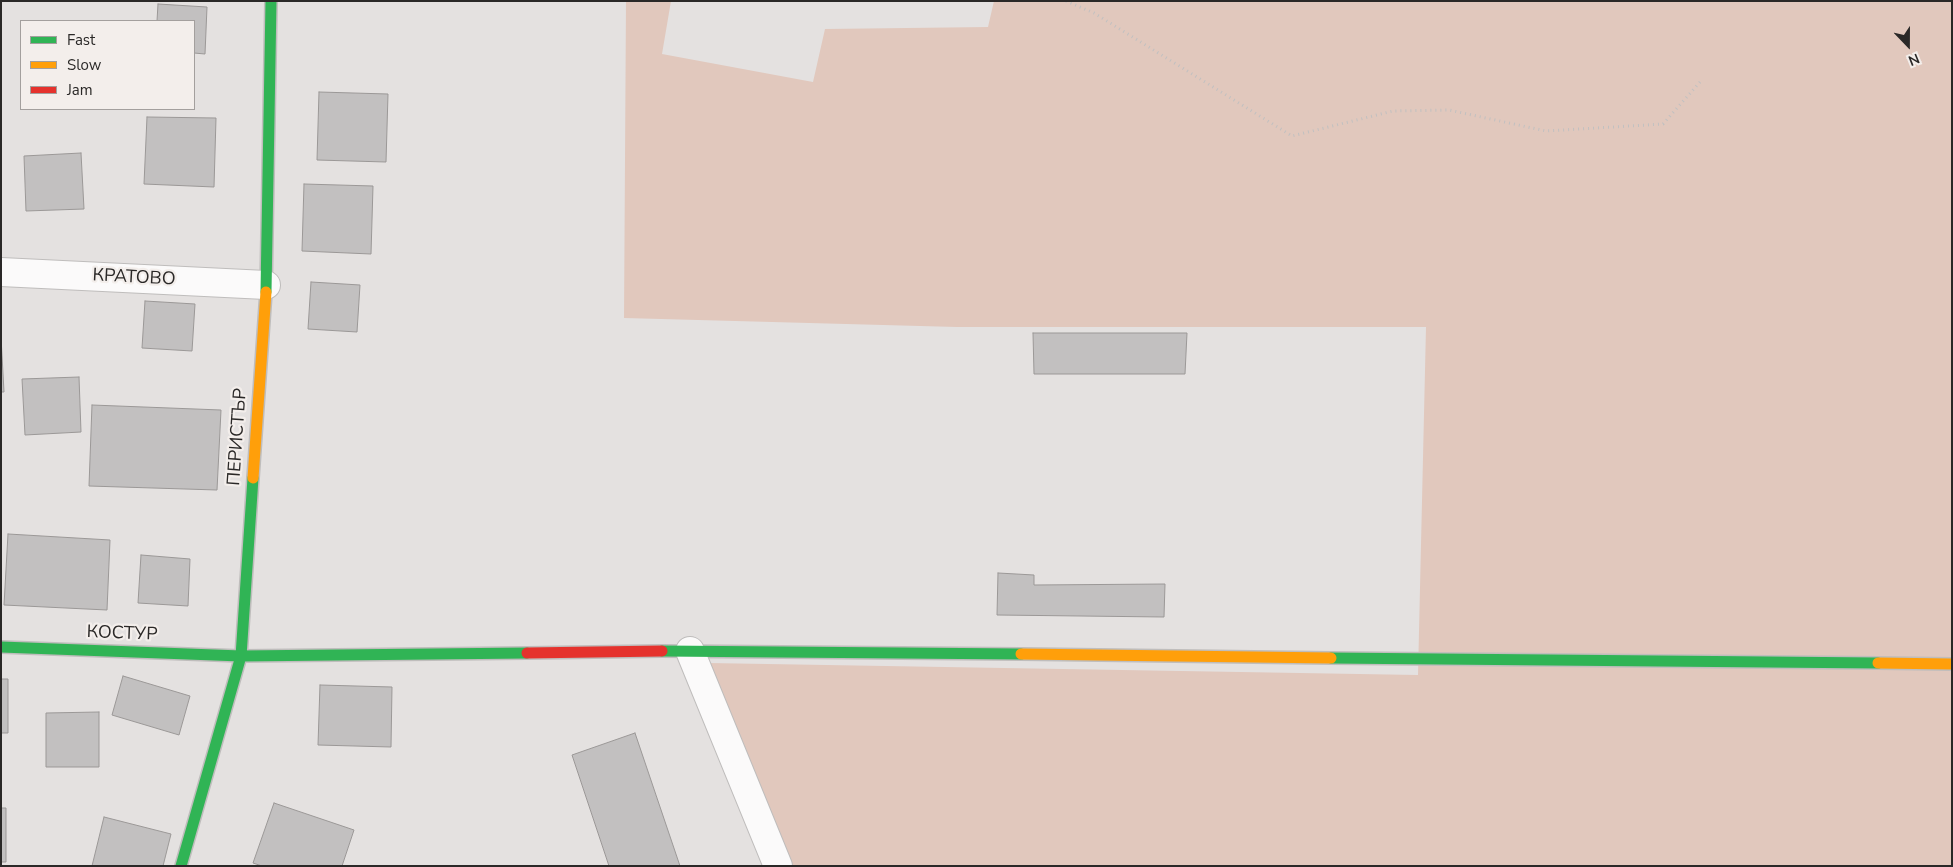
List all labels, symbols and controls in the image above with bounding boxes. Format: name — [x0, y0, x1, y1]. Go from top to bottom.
legend — [20, 20, 195, 110]
north arrow — [1883, 20, 1933, 70]
text: Fast — [67, 30, 95, 50]
text: N — [1905, 49, 1922, 70]
text: Slow — [67, 55, 101, 75]
text: Jam — [67, 80, 93, 100]
street label: КРАТОВО — [92, 265, 176, 291]
street label: ПЕРИСТЪР — [224, 388, 252, 486]
street label: КОСТУР — [86, 622, 158, 646]

